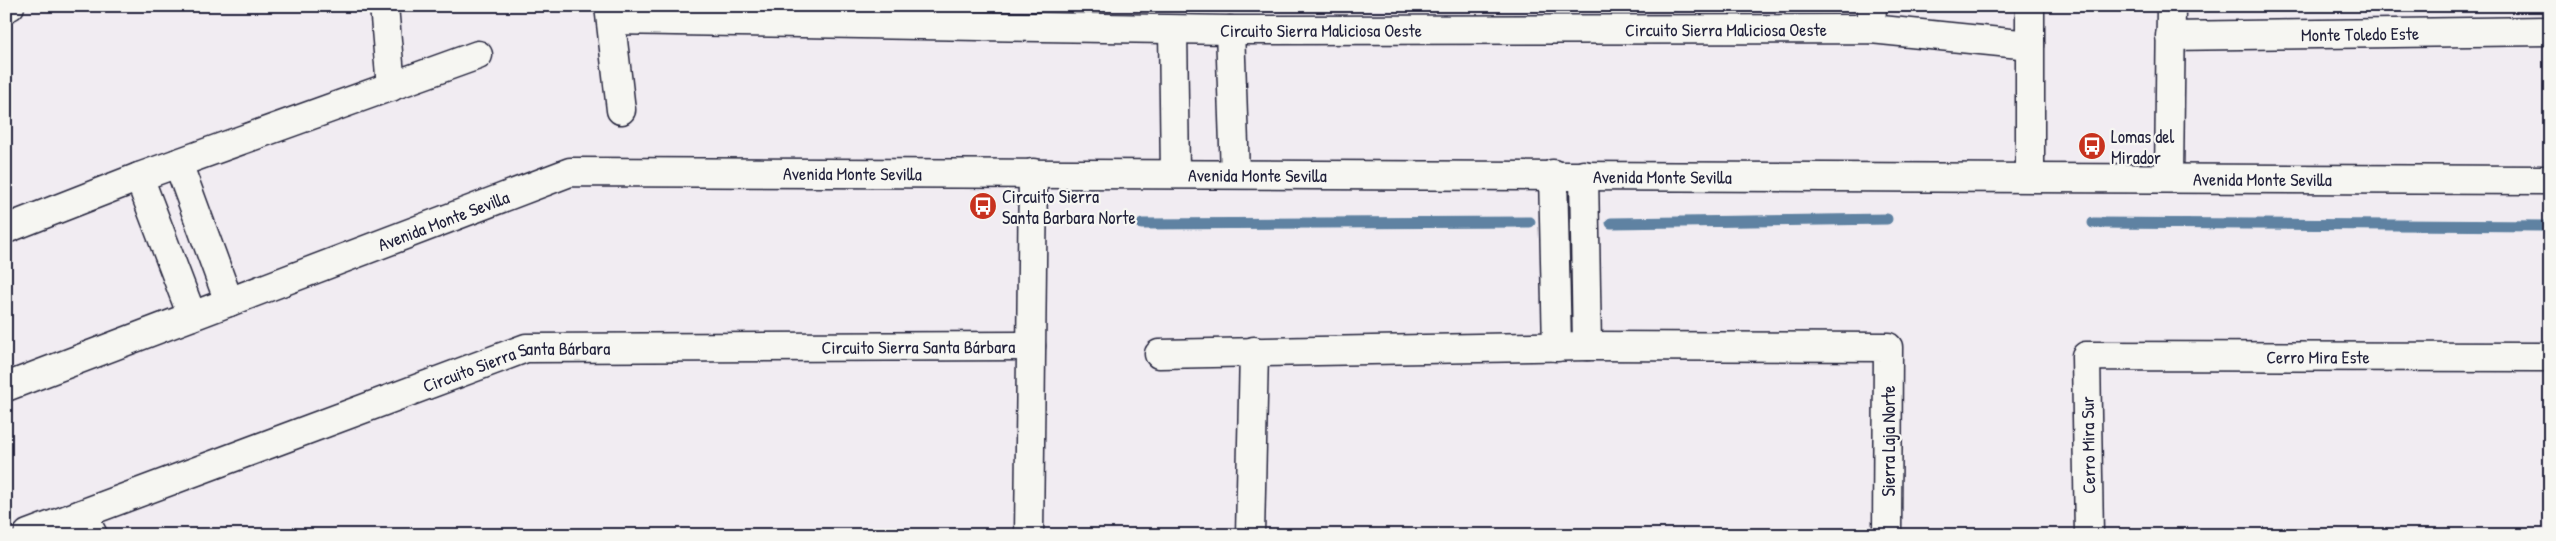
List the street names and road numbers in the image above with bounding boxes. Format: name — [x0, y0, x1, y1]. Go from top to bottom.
street label: Circuito Sierra Maliciosa Oeste — [1220, 17, 1422, 43]
street label: Circuito Sierra Maliciosa Oeste — [1625, 17, 1827, 42]
street label: Monte Toledo Este — [2301, 20, 2419, 47]
street label: Avenida Monte Sevilla — [783, 160, 922, 186]
street label: Avenida Monte Sevilla — [1188, 162, 1327, 188]
street label: Avenida Monte Sevilla — [1593, 164, 1732, 189]
street label: Avenida Monte Sevilla — [2193, 166, 2332, 192]
street label: Avenida Monte Sevilla — [374, 184, 513, 257]
street label: Circuito Sierra Santa Bárbara — [821, 334, 1015, 359]
street label: Circuito Sierra Santa Bárbara — [419, 335, 610, 398]
street label: Cerro Mira Este — [2266, 344, 2370, 369]
street label: Sierra Laja Norte — [1876, 386, 1901, 496]
street label: Cerro Mira Sur — [2075, 396, 2101, 494]

